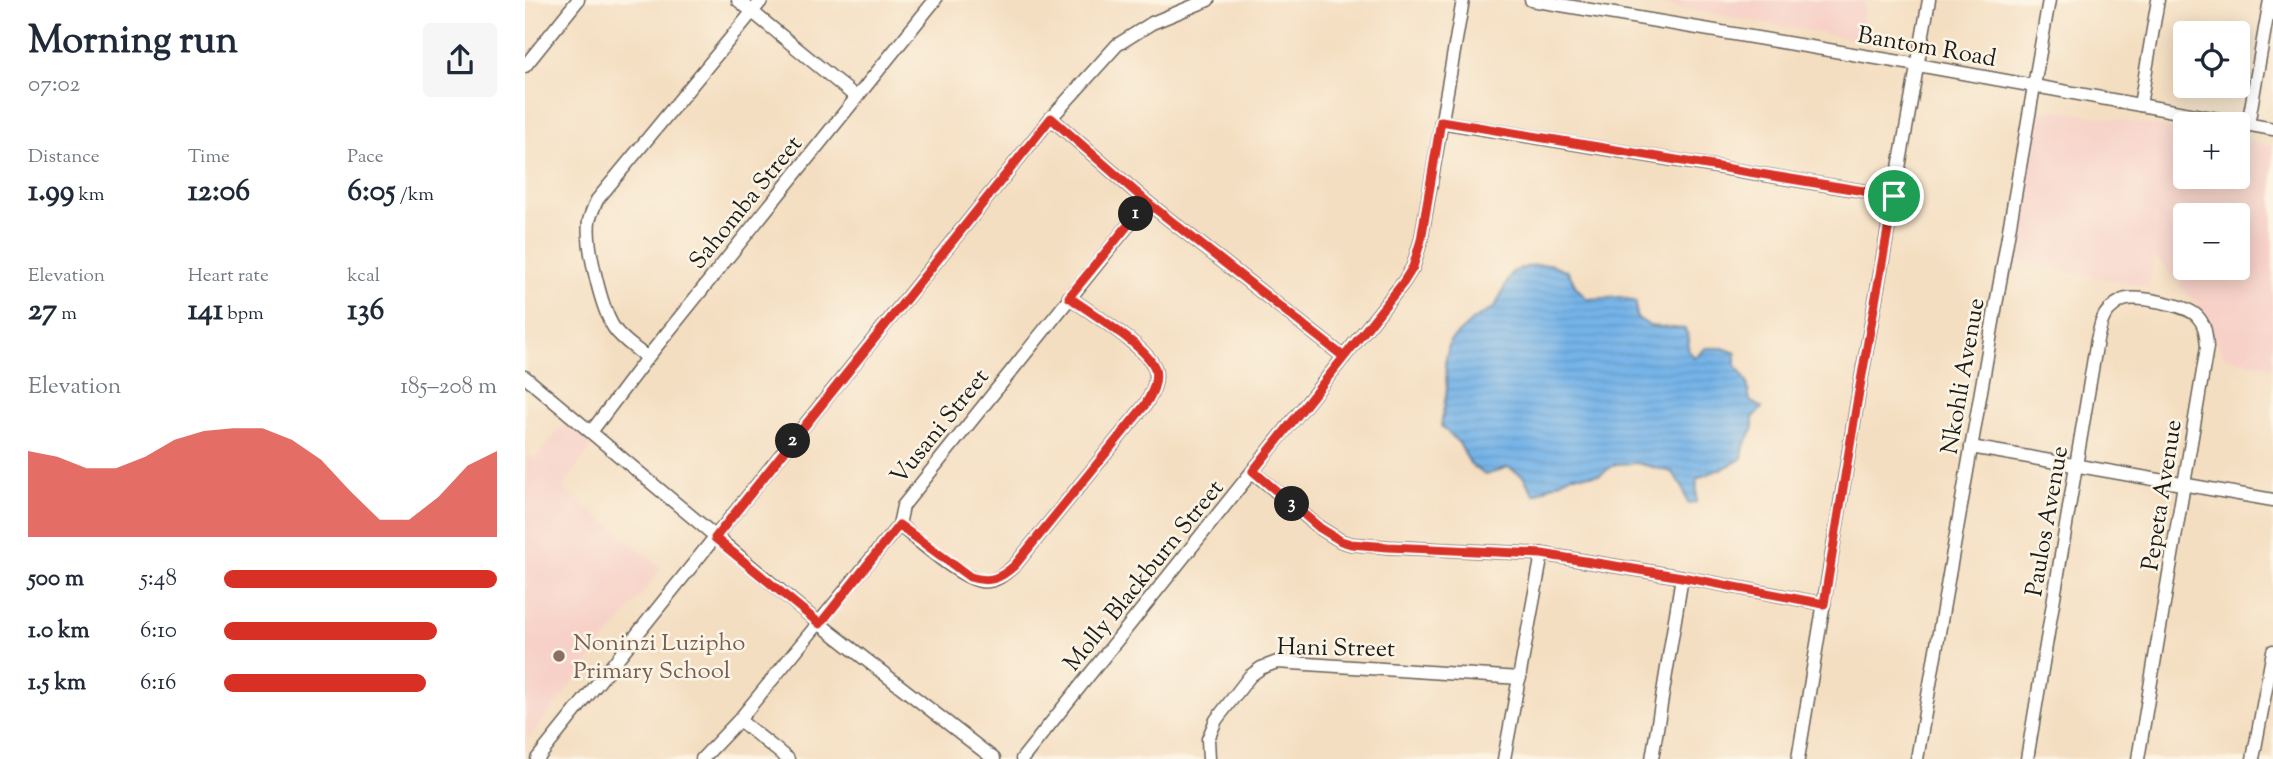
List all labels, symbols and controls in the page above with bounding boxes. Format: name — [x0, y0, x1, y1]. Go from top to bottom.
text: Morning run — [28, 16, 238, 70]
street label: Bantom Road — [1855, 19, 1999, 77]
map controls — [2173, 21, 2250, 280]
button: locate — [2173, 21, 2250, 98]
button: share — [423, 23, 497, 97]
text: 07:02 — [28, 69, 80, 102]
button: + — [2173, 112, 2250, 189]
street label: Sahomba Street — [682, 129, 811, 277]
text: Distance — [28, 144, 100, 171]
text: Time — [188, 144, 230, 171]
text: Pace — [347, 144, 384, 171]
pin — [1864, 166, 1924, 226]
text: 1.99 — [28, 171, 74, 214]
text: 12:06 — [188, 171, 250, 214]
text: 6:05 — [347, 171, 396, 214]
icon: arrive — [1875, 177, 1913, 215]
text: km — [74, 182, 104, 209]
text: /km — [396, 182, 434, 209]
pin: 1 — [1119, 196, 1153, 232]
text: 1 — [1132, 200, 1139, 227]
button: − — [2173, 203, 2250, 280]
text: Elevation — [28, 263, 105, 290]
text: Heart rate — [188, 263, 269, 290]
text: kcal — [347, 263, 380, 290]
text: 27 — [28, 290, 57, 333]
text: 141 — [188, 290, 223, 333]
text: 136 — [347, 290, 384, 333]
street label: Nkohli Avenue — [1933, 296, 1994, 457]
text: m — [57, 301, 77, 328]
text: bpm — [223, 301, 264, 328]
street label: Vusani Street — [883, 362, 998, 492]
text: Elevation — [28, 371, 121, 404]
text: 185–208 m — [400, 371, 497, 404]
street label: Pepeta Avenue — [2134, 417, 2192, 573]
pin: 2 — [775, 424, 811, 458]
text: 2 — [788, 427, 797, 454]
street label: Paulos Avenue — [2018, 444, 2078, 599]
street label: Molly Blackburn Street — [1056, 473, 1233, 679]
pin: 3 — [1275, 486, 1309, 522]
text: 3 — [1288, 490, 1295, 517]
text: 500 m — [28, 563, 84, 596]
text: 5:48 — [140, 563, 177, 596]
text: 1.0 km — [28, 615, 90, 648]
text: 6:10 — [140, 615, 177, 648]
place label: Noninzi Luzipho Primary School — [573, 627, 745, 689]
street label: Hani Street — [1277, 631, 1395, 667]
marker: Noninzi Luzipho Primary School — [551, 648, 567, 664]
text: 1.5 km — [28, 667, 86, 700]
text: 6:16 — [140, 667, 176, 700]

